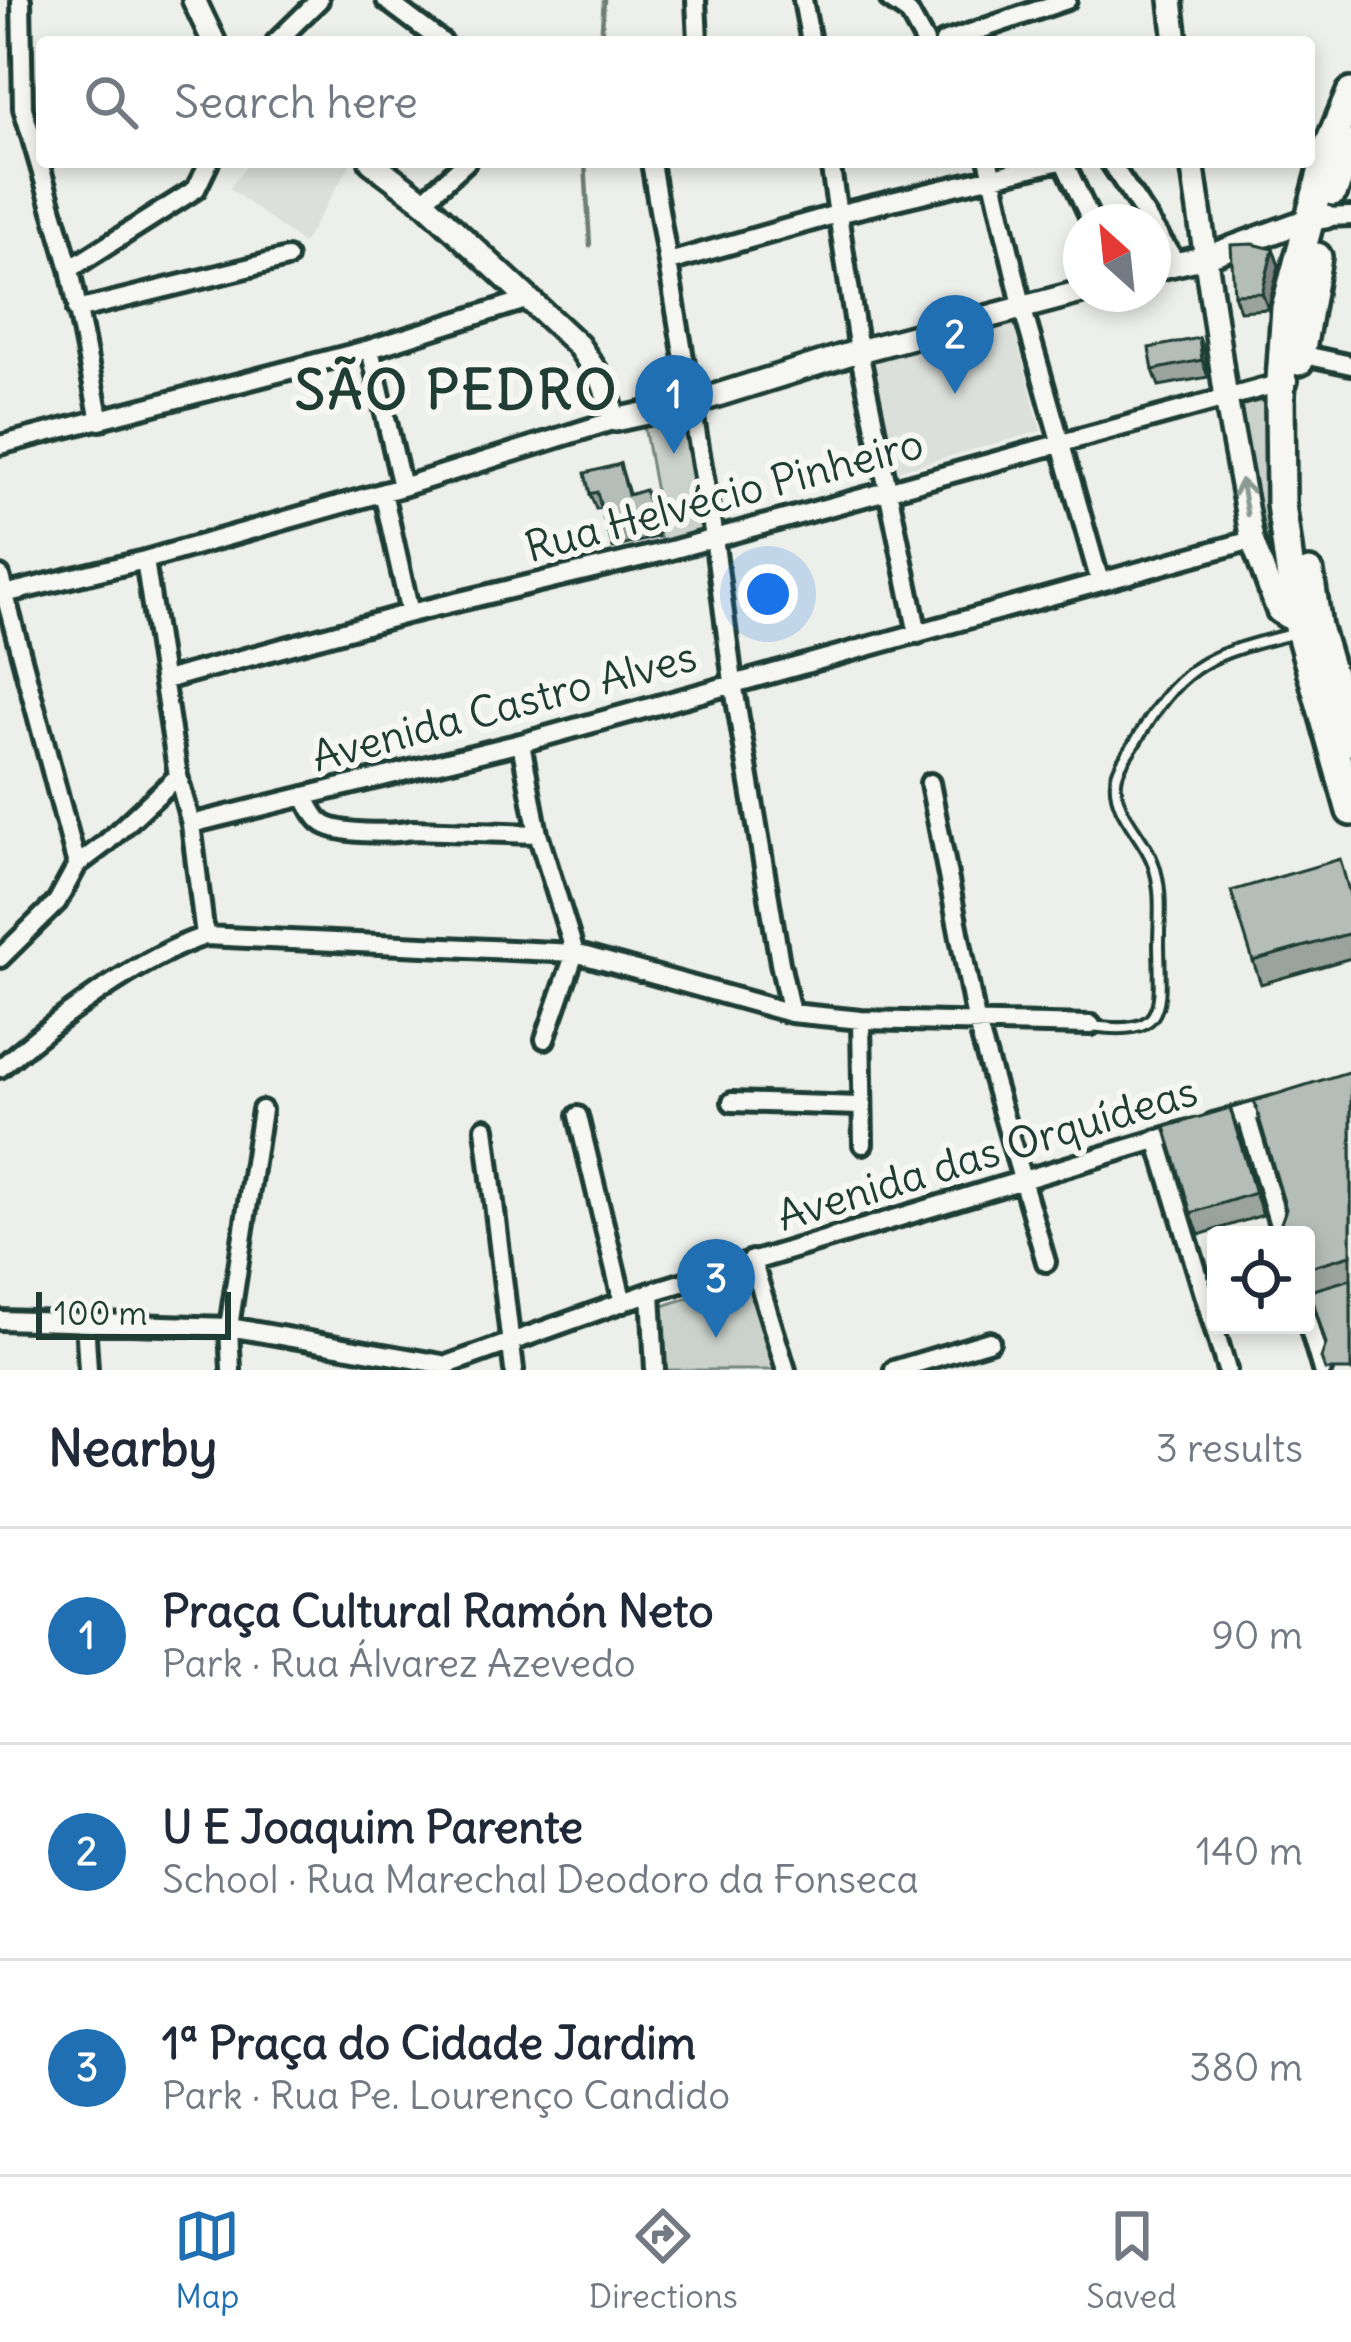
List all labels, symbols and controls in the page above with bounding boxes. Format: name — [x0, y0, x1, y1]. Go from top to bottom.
search box — [36, 36, 1315, 168]
icon: search — [78, 69, 144, 135]
text: Search here — [174, 74, 418, 130]
north arrow — [1063, 204, 1171, 312]
pin: 2 — [916, 295, 994, 394]
pin: 1 — [635, 355, 713, 454]
district label: SÃO PEDRO — [295, 356, 619, 424]
street label: Rua Helvécio Pinheiro — [519, 417, 929, 573]
one-way arrow — [1232, 479, 1254, 518]
your location — [738, 564, 798, 624]
street label: Avenida Castro Alves — [306, 630, 702, 782]
street label: Avenida das Orquídeas — [771, 1064, 1203, 1242]
map controls — [1207, 1226, 1315, 1334]
button: locate — [1207, 1226, 1315, 1334]
pin: 3 — [677, 1239, 755, 1338]
scale bar — [36, 1286, 231, 1339]
text: 100 m — [54, 1292, 147, 1334]
text: Nearby — [48, 1416, 217, 1480]
text: 3 results — [1156, 1424, 1303, 1473]
text: Praça Cultural Ramón Neto — [162, 1583, 713, 1639]
text: 1 — [79, 1611, 95, 1660]
text: 90 m — [1211, 1611, 1303, 1660]
text: Park · Rua Álvarez Azevedo — [162, 1639, 636, 1688]
text: U E Joaquim Parente — [162, 1799, 583, 1855]
text: 2 — [76, 1827, 98, 1876]
text: 140 m — [1196, 1827, 1303, 1876]
text: School · Rua Marechal Deodoro da Fonseca — [162, 1855, 919, 1904]
text: 1ª Praça do Cidade Jardim — [162, 2015, 696, 2071]
text: 3 — [76, 2043, 98, 2092]
text: 380 m — [1189, 2043, 1303, 2092]
text: Park · Rua Pe. Lourenço Candido — [162, 2071, 730, 2120]
tab: Map — [174, 2203, 240, 2317]
tab: Directions — [589, 2203, 738, 2317]
tab: Saved — [1086, 2203, 1177, 2317]

